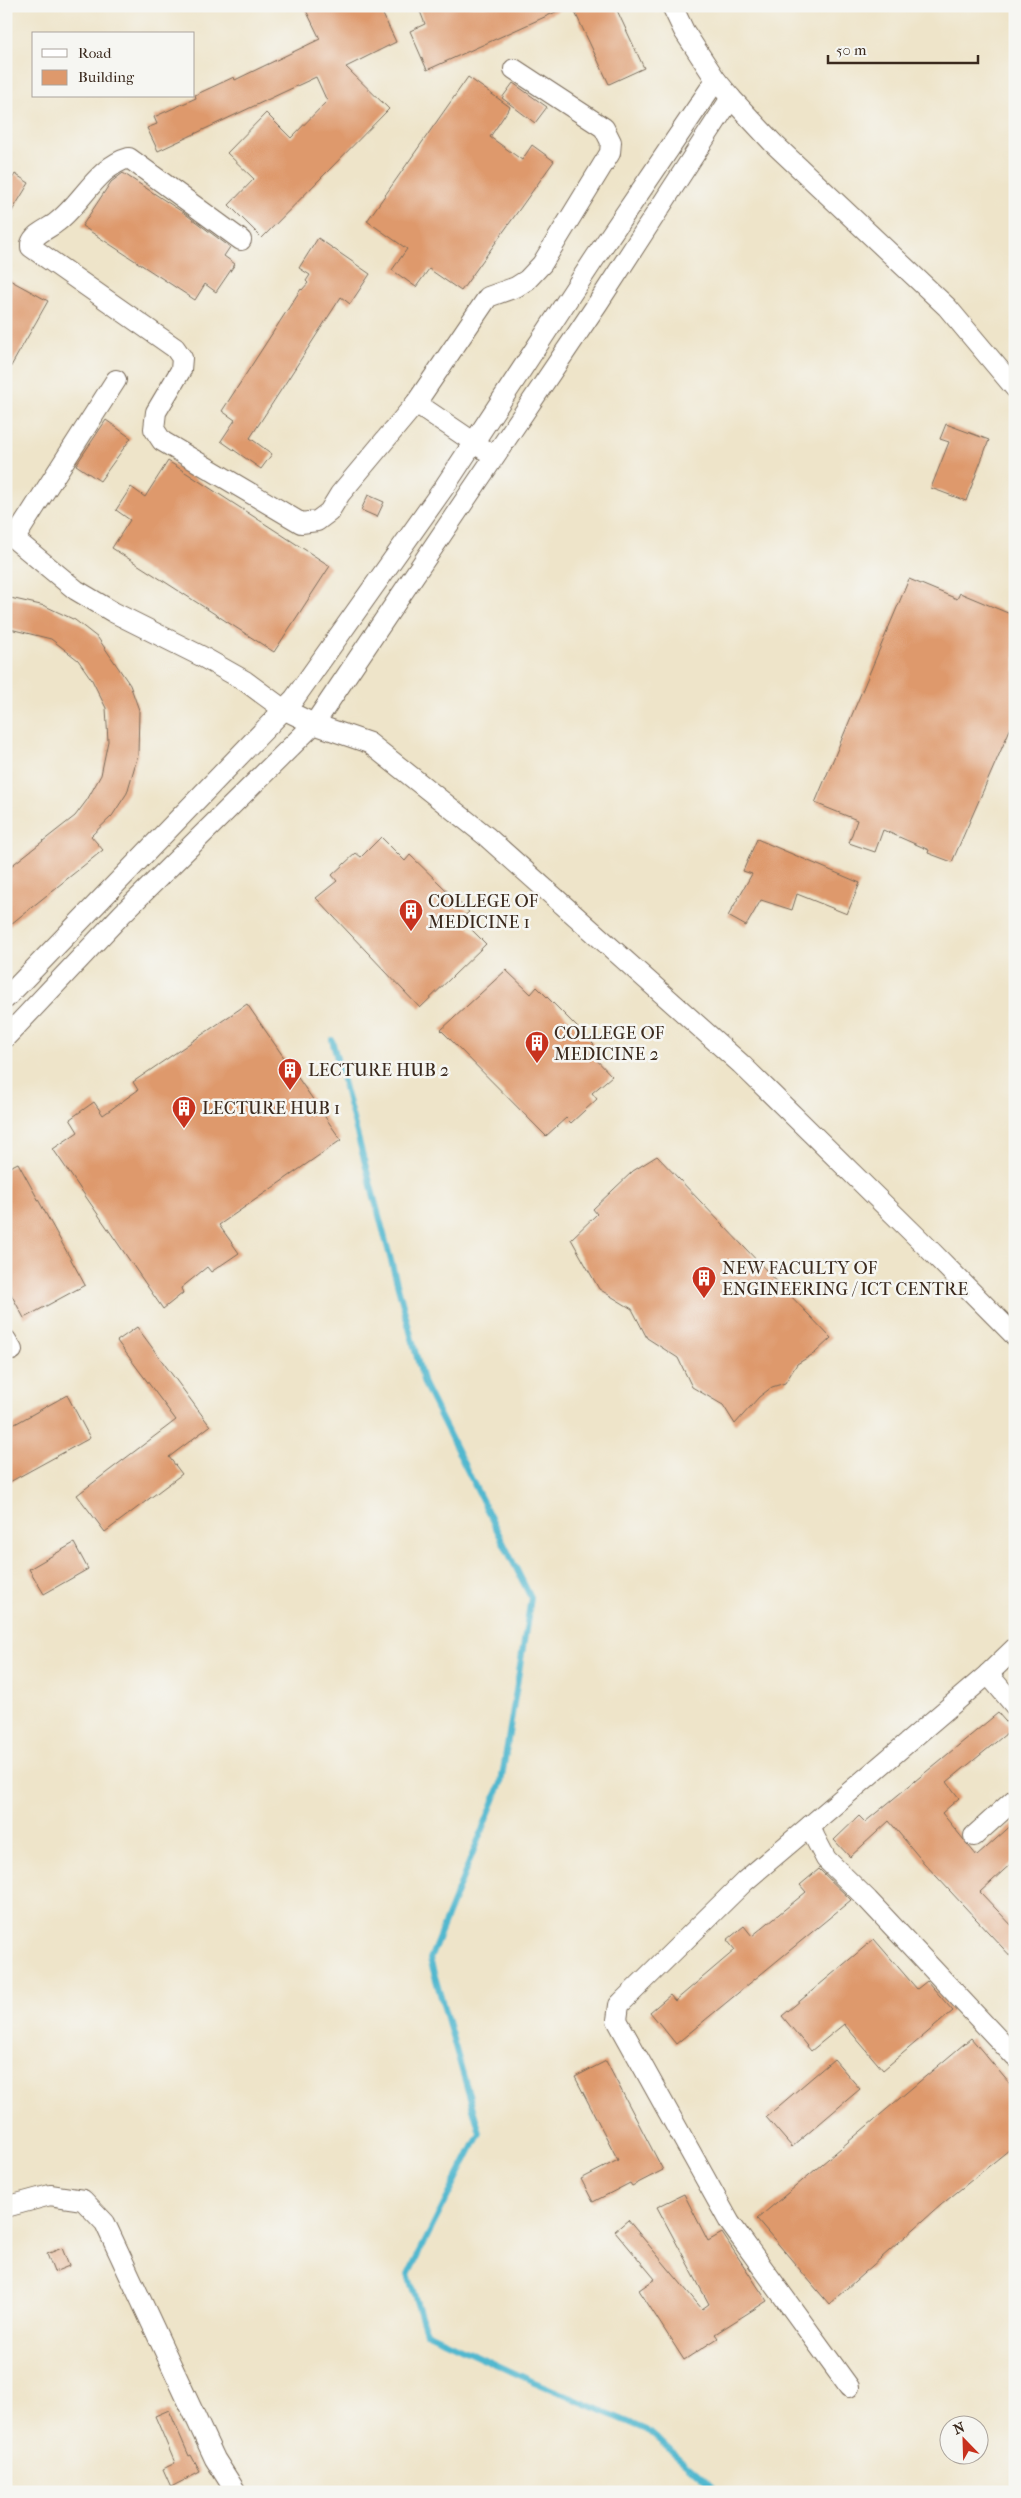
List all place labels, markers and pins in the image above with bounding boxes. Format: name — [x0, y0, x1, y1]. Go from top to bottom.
place label: COLLEGE OF MEDICINE 1 — [428, 891, 538, 933]
building icon: COLLEGE OF MEDICINE 1 — [398, 898, 424, 932]
place label: COLLEGE OF MEDICINE 2 — [554, 1023, 664, 1065]
building icon: COLLEGE OF MEDICINE 2 — [524, 1030, 550, 1064]
building icon: LECTURE HUB 2 — [277, 1057, 303, 1091]
place label: LECTURE HUB 2 — [308, 1060, 449, 1081]
building icon: LECTURE HUB 1 — [171, 1095, 197, 1129]
place label: LECTURE HUB 1 — [202, 1098, 340, 1119]
place label: NEW FACULTY OF ENGINEERING / ICT CENTRE — [722, 1258, 968, 1300]
building icon: NEW FACULTY OF ENGINEERING / ICT CENTRE — [691, 1265, 717, 1299]

